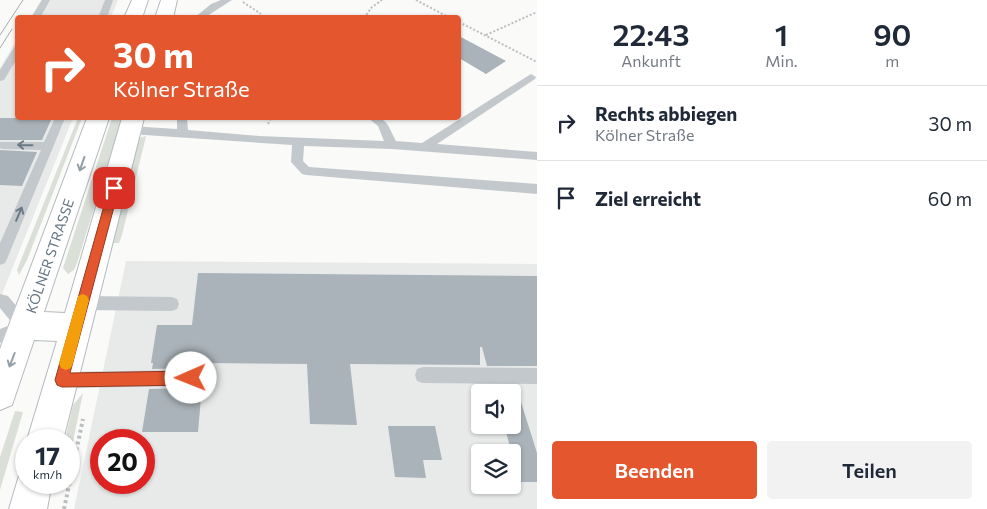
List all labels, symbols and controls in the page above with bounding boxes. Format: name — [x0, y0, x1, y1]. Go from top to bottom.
text: 22:43 — [613, 15, 690, 52]
text: 1 — [775, 15, 788, 52]
text: 90 — [873, 15, 911, 52]
text: 30 m — [113, 32, 194, 75]
icon: right — [30, 35, 95, 100]
text: Ankunft — [621, 51, 681, 70]
text: Min. — [765, 51, 798, 70]
text: m — [885, 51, 899, 70]
text: Kölner Straße — [113, 75, 250, 102]
text: Rechts abbiegen — [595, 102, 737, 125]
icon: right — [552, 109, 580, 137]
text: 30 m — [929, 112, 972, 135]
text: Kölner Straße — [595, 125, 694, 144]
one-way arrow — [17, 140, 34, 150]
one-way arrow — [77, 155, 86, 171]
pin — [93, 167, 135, 209]
icon: arrive — [100, 174, 128, 202]
icon: arrive — [552, 184, 580, 212]
text: Ziel erreicht — [595, 187, 701, 210]
text: 60 m — [928, 187, 972, 210]
street label: KÖLNER STRASSE — [22, 196, 77, 315]
one-way arrow — [15, 207, 24, 222]
position arrow — [164, 351, 216, 403]
one-way arrow — [7, 352, 16, 367]
map controls — [471, 384, 521, 494]
button: sound — [471, 384, 521, 434]
speed limit sign: 20 — [90, 429, 155, 494]
text: 17 — [35, 440, 60, 470]
button: Beenden — [552, 441, 757, 499]
button: Teilen — [767, 441, 972, 499]
button: layers — [471, 444, 521, 494]
text: km/h — [33, 467, 62, 481]

